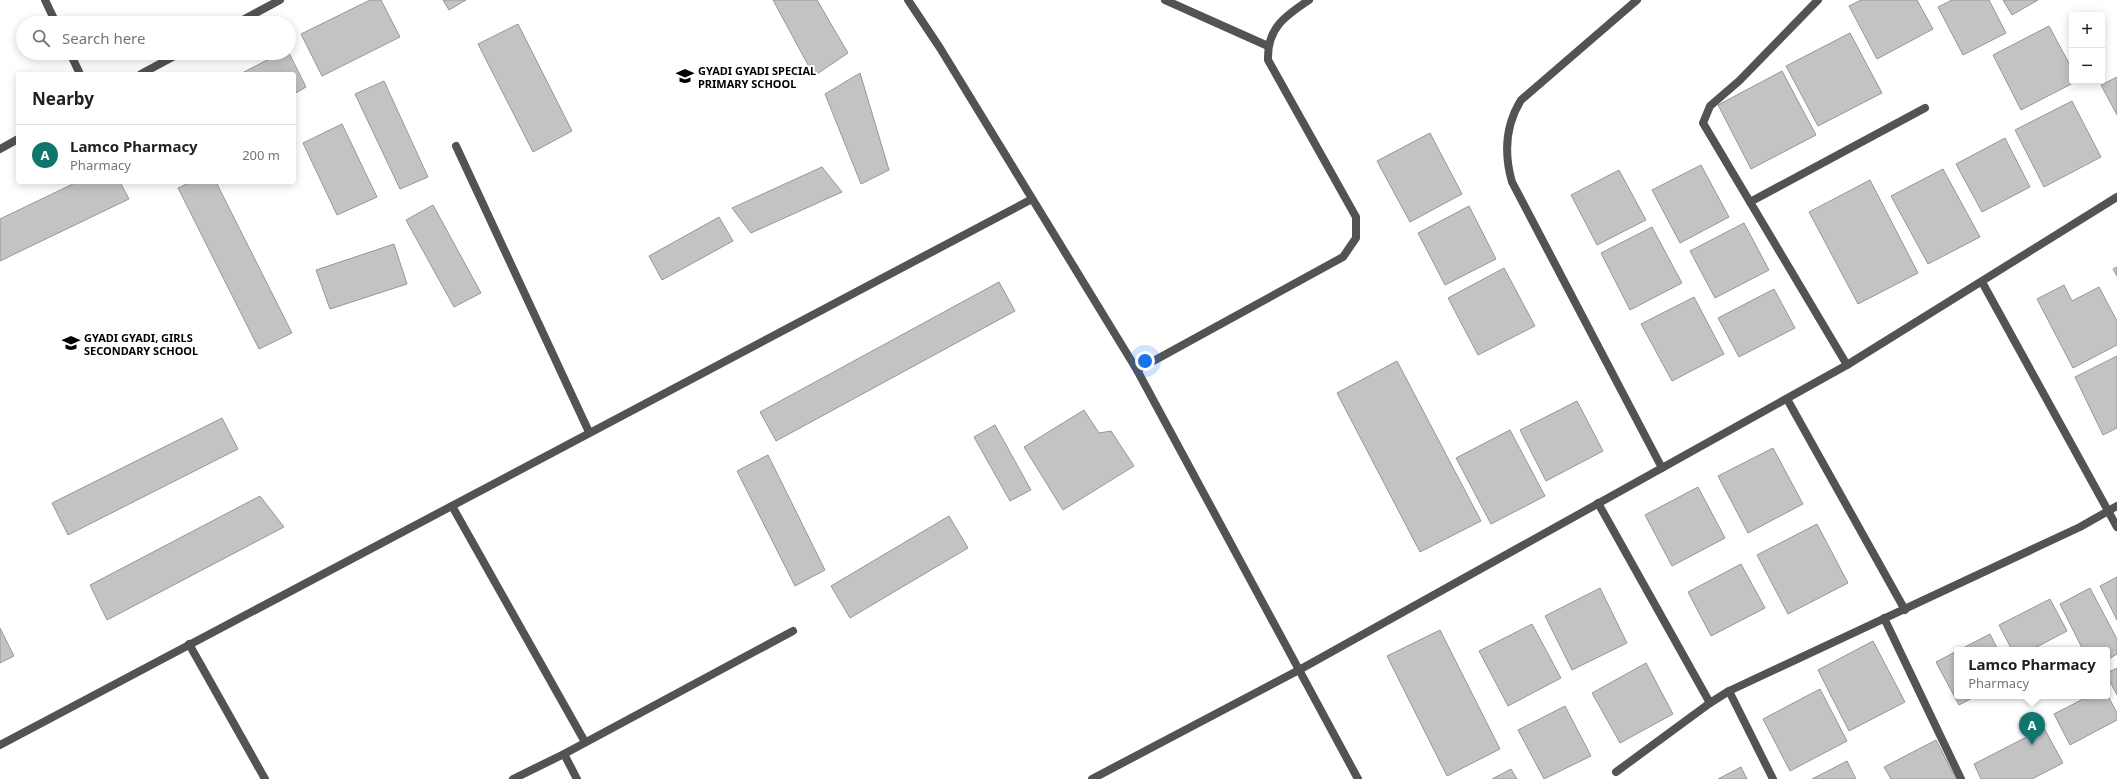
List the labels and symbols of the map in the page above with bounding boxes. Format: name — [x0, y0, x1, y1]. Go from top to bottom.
place label: GYADI GYADI SPECIAL PRIMARY SCHOOL — [698, 63, 816, 91]
school or university icon: GYADI GYADI SPECIAL PRIMARY SCHOOL — [675, 66, 695, 86]
place label: GYADI GYADI, GIRLS SECONDARY SCHOOL — [84, 330, 198, 358]
school or university icon: GYADI GYADI, GIRLS SECONDARY SCHOOL — [61, 333, 81, 353]
your location — [1135, 351, 1155, 371]
pin: A — [2019, 712, 2045, 745]

